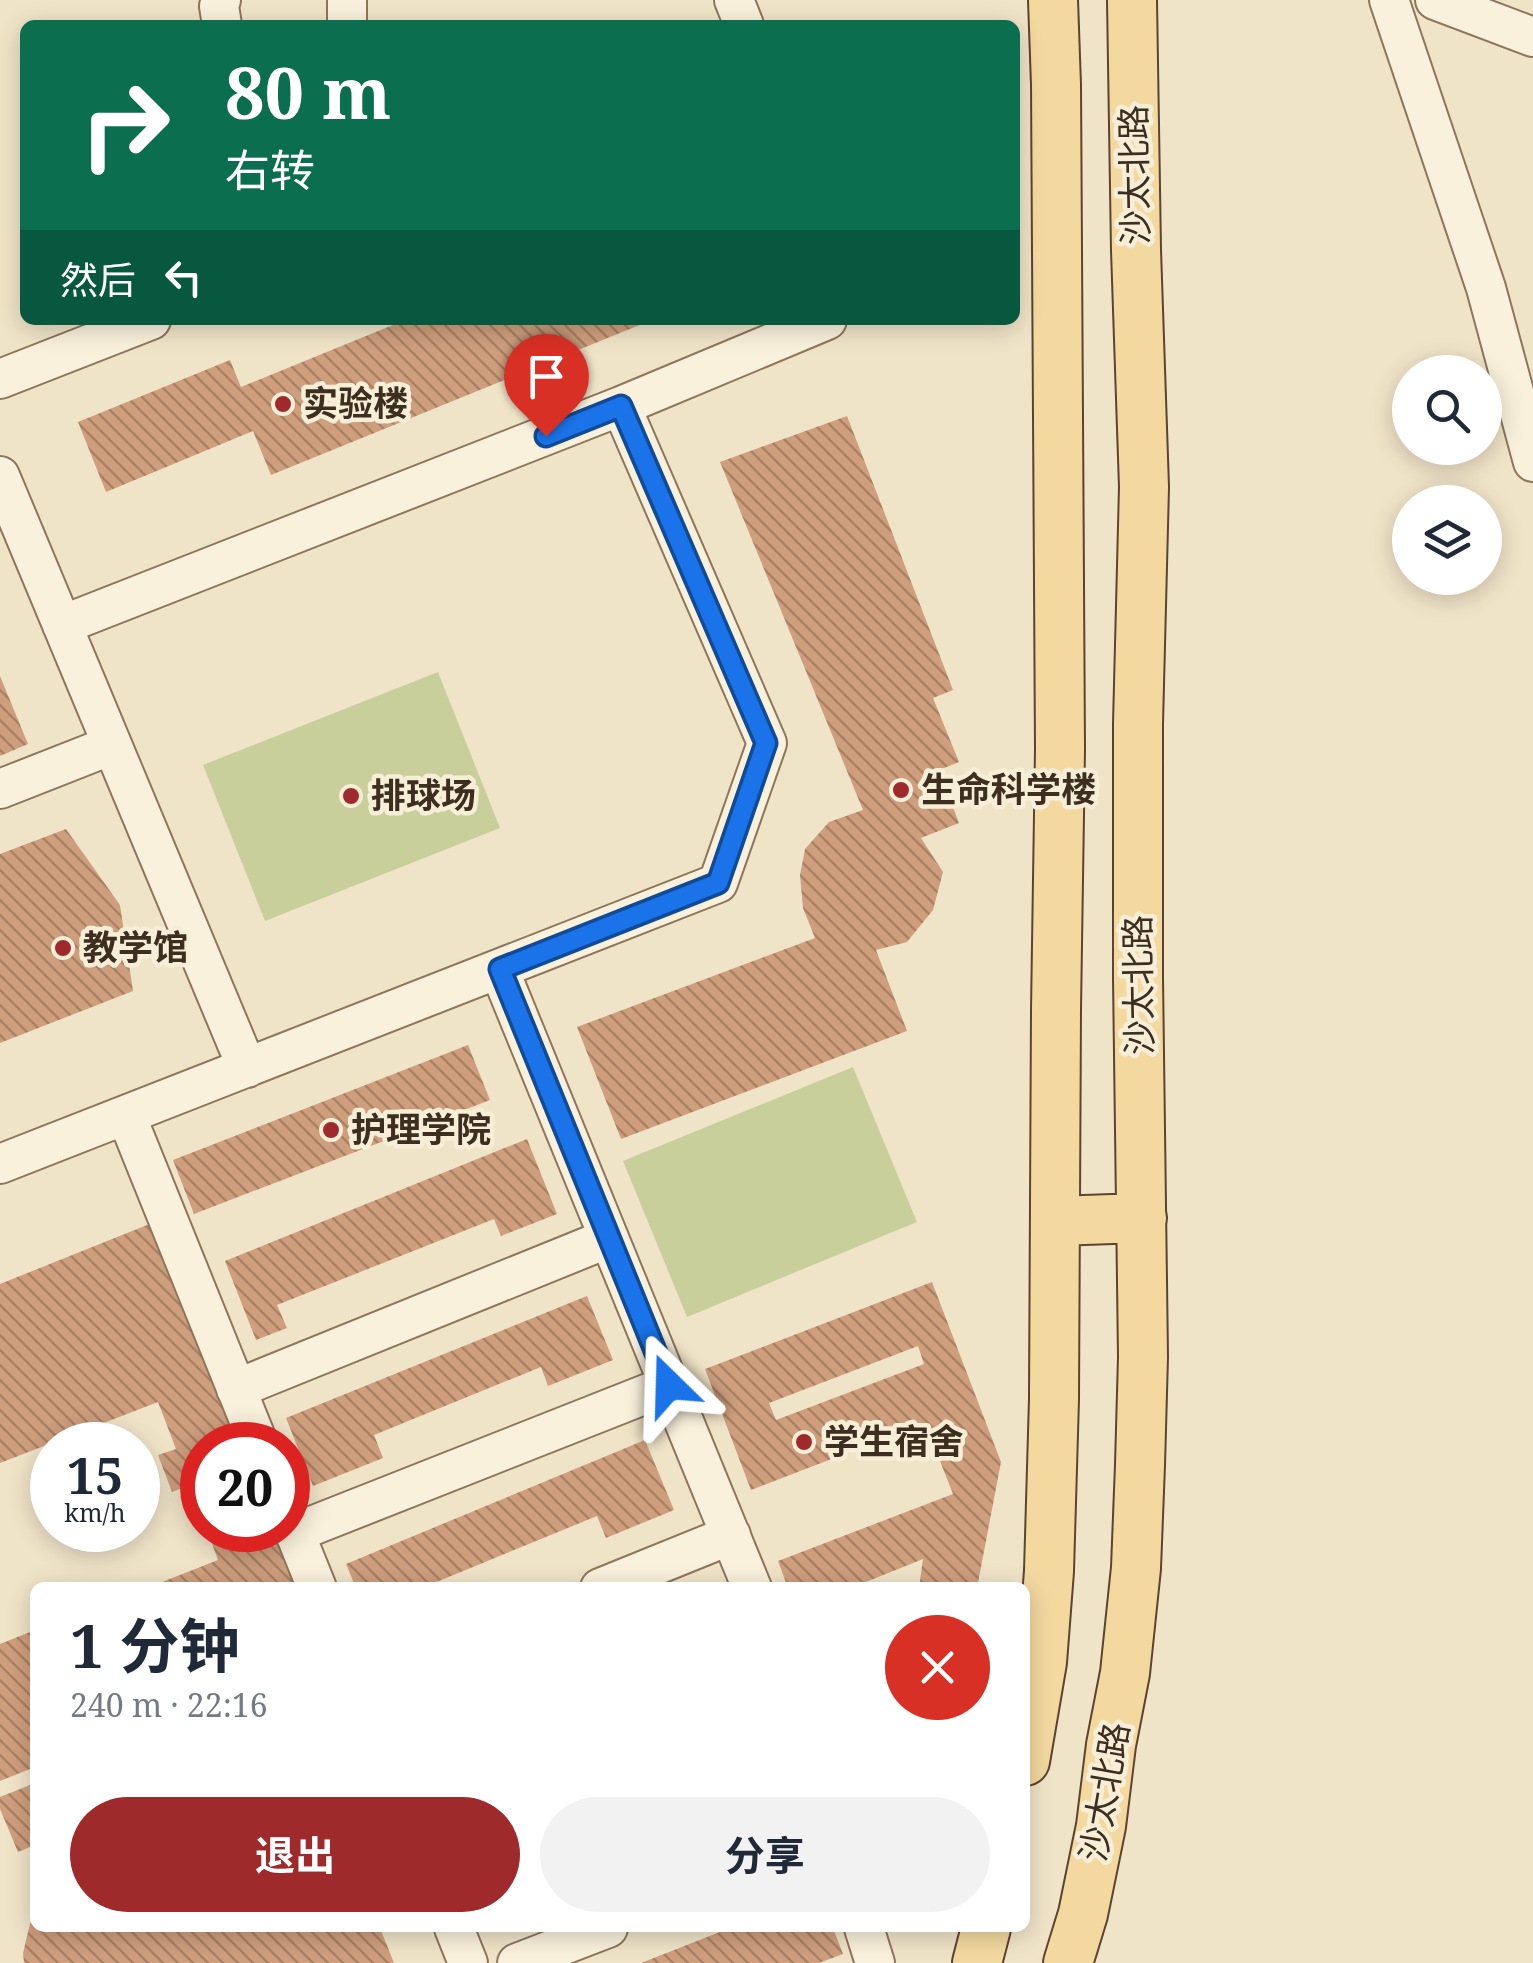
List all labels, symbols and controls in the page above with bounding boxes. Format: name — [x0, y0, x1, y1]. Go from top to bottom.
text: 80 m — [225, 44, 391, 140]
icon: right — [60, 60, 190, 190]
street label: 沙太北路 — [1109, 105, 1158, 245]
text: 右转 — [225, 139, 315, 200]
icon: left — [156, 250, 211, 305]
text: 然后 — [60, 253, 136, 305]
pin — [504, 334, 589, 437]
icon: arrive — [519, 349, 574, 404]
map controls — [1392, 355, 1502, 595]
button: search — [1392, 355, 1502, 465]
place label: 实验楼 — [303, 379, 408, 426]
marker: 实验楼 — [272, 393, 294, 415]
button: layers — [1392, 485, 1502, 595]
place label: 生命科学楼 — [921, 765, 1096, 812]
place label: 排球场 — [371, 771, 476, 818]
marker: 生命科学楼 — [890, 779, 912, 801]
marker: 排球场 — [340, 785, 362, 807]
street label: 沙太北路 — [1113, 915, 1162, 1055]
place label: 教学馆 — [83, 923, 188, 970]
marker: 教学馆 — [52, 937, 74, 959]
place label: 护理学院 — [351, 1105, 491, 1152]
marker: 护理学院 — [320, 1119, 342, 1141]
position arrow — [617, 1333, 721, 1437]
place label: 学生宿舍 — [824, 1417, 964, 1464]
speed limit sign: 20 — [180, 1422, 310, 1552]
marker: 学生宿舍 — [793, 1431, 815, 1453]
text: 15 — [67, 1441, 123, 1509]
text: km/h — [64, 1495, 126, 1529]
text: 1 分钟 — [70, 1604, 240, 1686]
button: close — [885, 1615, 990, 1720]
text: 240 m · 22:16 — [70, 1683, 268, 1726]
street label: 沙太北路 — [1068, 1719, 1139, 1865]
button: 退出 — [70, 1797, 520, 1912]
button: 分享 — [540, 1797, 990, 1912]

